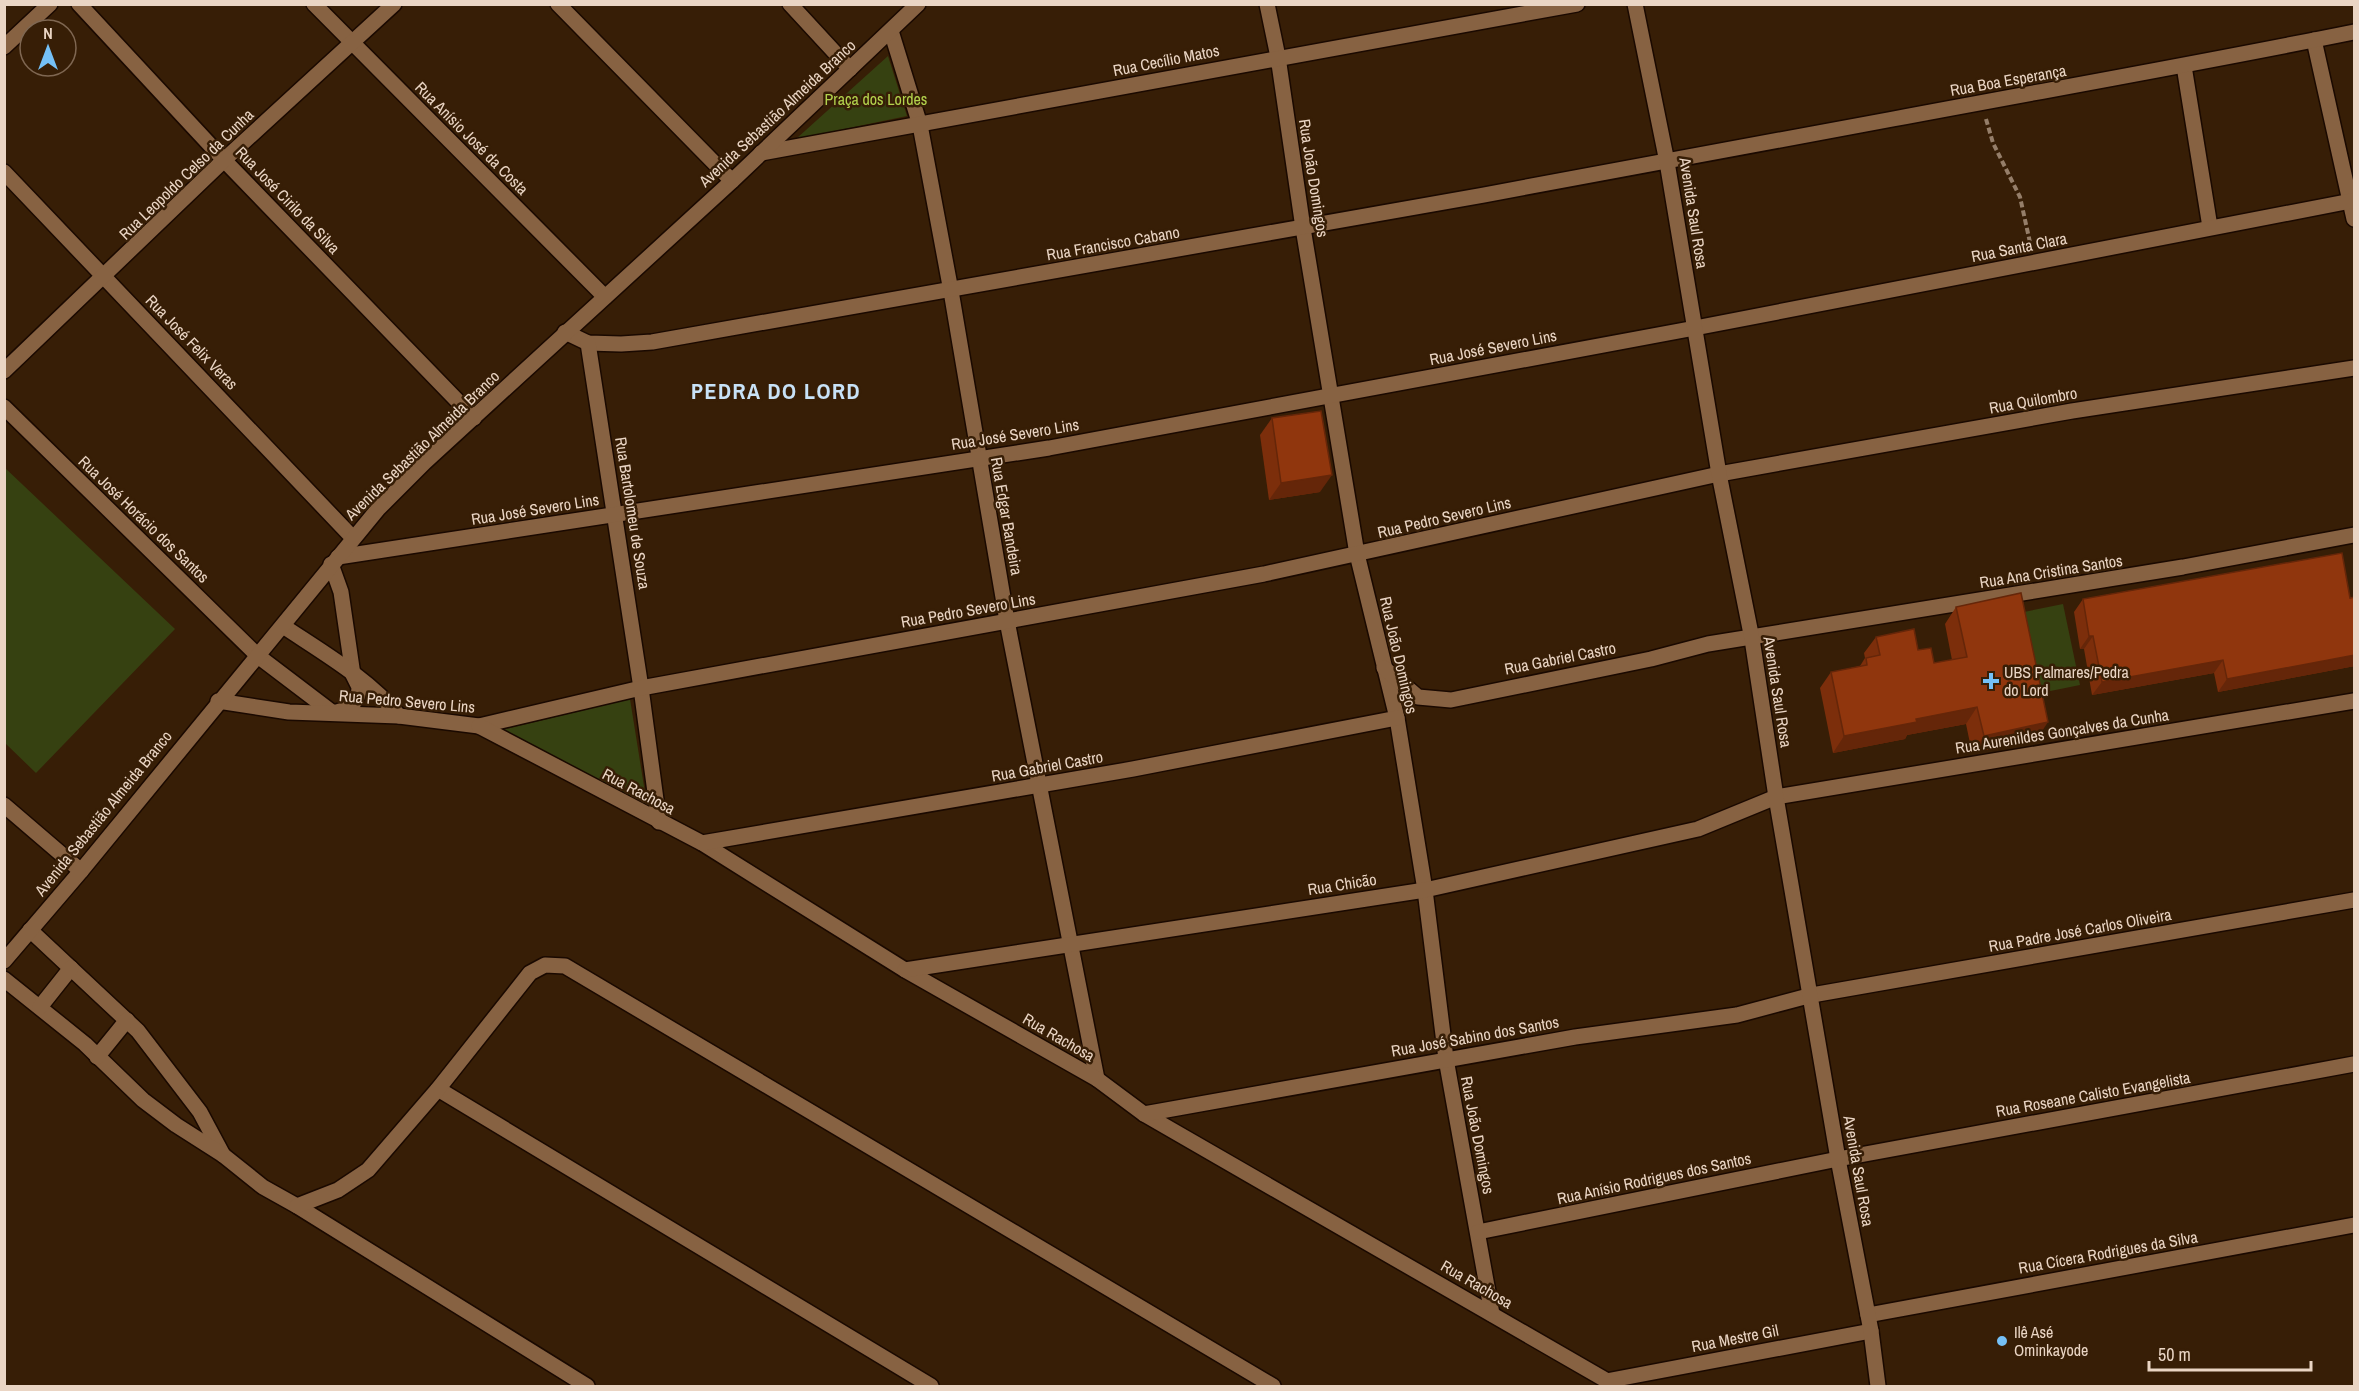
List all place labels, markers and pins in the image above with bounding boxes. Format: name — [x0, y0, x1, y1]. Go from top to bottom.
place label: UBS Palmares/Pedra do Lord — [2004, 661, 2129, 701]
marker: UBS Palmares/Pedra do Lord — [1982, 672, 2000, 690]
place label: Ilê Asé Ominkayode — [2014, 1321, 2088, 1361]
marker: Ilê Asé Ominkayode — [1995, 1334, 2009, 1348]

